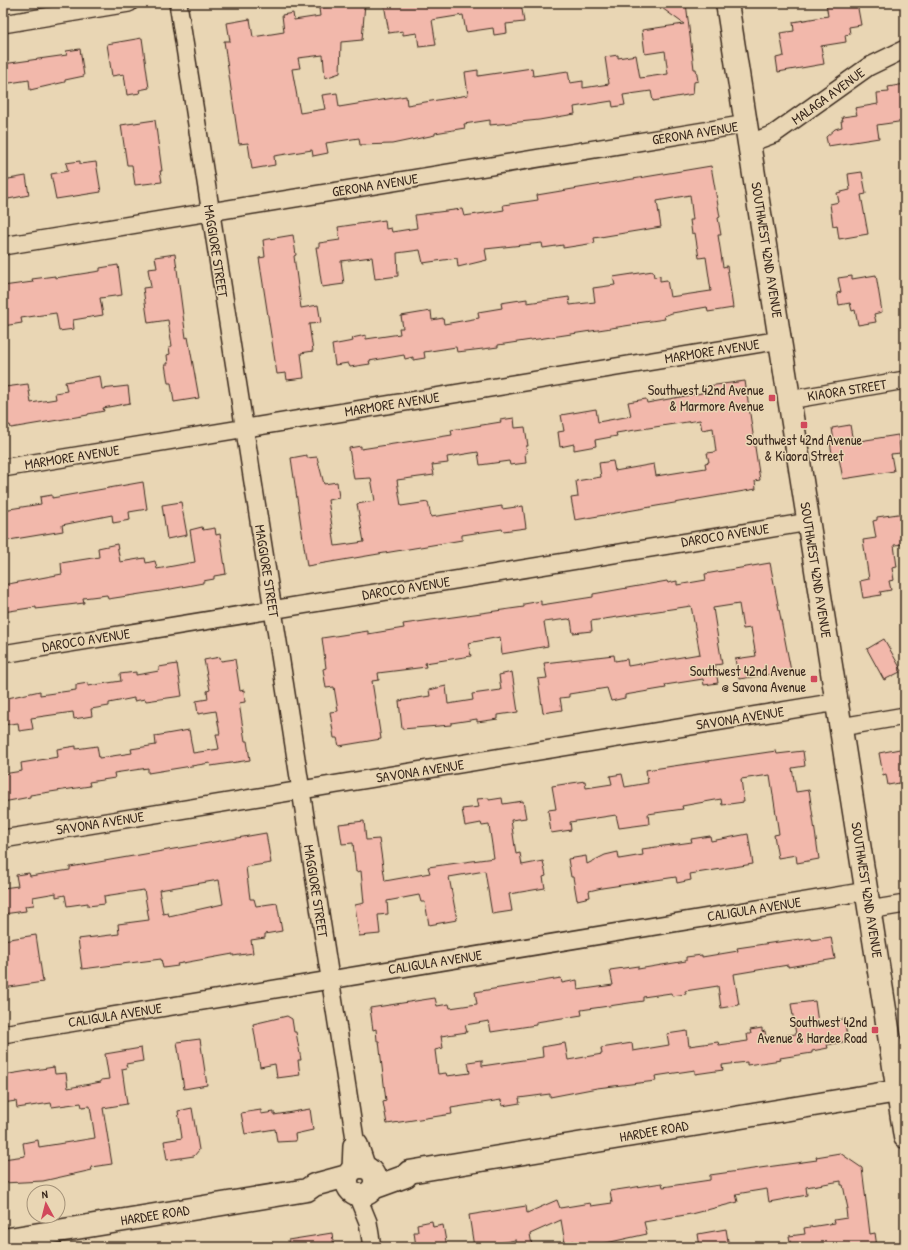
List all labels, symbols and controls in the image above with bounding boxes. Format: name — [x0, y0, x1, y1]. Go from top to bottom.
street label: MALAGA AVENUE — [787, 63, 868, 129]
street label: GERONA AVENUE — [651, 116, 739, 149]
street label: GERONA AVENUE — [331, 168, 419, 201]
street label: SOUTHWEST 42ND AVENUE — [747, 181, 788, 319]
street label: MAGGIORE STREET — [200, 203, 233, 299]
street label: MARMORE AVENUE — [663, 334, 761, 367]
street label: KIAORA STREET — [806, 374, 888, 405]
place label: Southwest 42nd Avenue & Marmore Avenue — [648, 380, 764, 415]
street label: MARMORE AVENUE — [343, 387, 441, 420]
marker: Southwest 42nd Avenue & Marmore Avenue — [767, 393, 777, 403]
marker: Southwest 42nd Avenue & Kiaora Street — [799, 420, 809, 430]
place label: Southwest 42nd Avenue & Kiaora Street — [746, 430, 862, 465]
street label: MARMORE AVENUE — [23, 440, 121, 473]
street label: SOUTHWEST 42ND AVENUE — [796, 501, 837, 639]
street label: DAROCO AVENUE — [680, 518, 770, 551]
street label: MAGGIORE STREET — [251, 523, 284, 619]
street label: DAROCO AVENUE — [361, 571, 451, 604]
street label: DAROCO AVENUE — [41, 623, 131, 656]
place label: Southwest 42nd Avenue @ Savona Avenue — [690, 661, 806, 696]
marker: Southwest 42nd Avenue @ Savona Avenue — [809, 674, 819, 684]
street label: SAVONA AVENUE — [695, 701, 785, 734]
street label: SAVONA AVENUE — [375, 754, 465, 787]
street label: SAVONA AVENUE — [55, 806, 145, 839]
street label: SOUTHWEST 42ND AVENUE — [847, 821, 888, 959]
street label: MAGGIORE STREET — [300, 843, 333, 939]
street label: CALIGULA AVENUE — [706, 892, 802, 925]
street label: CALIGULA AVENUE — [387, 945, 483, 978]
street label: CALIGULA AVENUE — [67, 998, 163, 1031]
place label: Southwest 42nd Avenue & Hardee Road — [757, 1012, 868, 1047]
marker: Southwest 42nd Avenue & Hardee Road — [870, 1025, 880, 1035]
street label: HARDEE ROAD — [618, 1115, 690, 1146]
north arrow — [26, 1184, 66, 1224]
text: N — [41, 1187, 49, 1201]
street label: HARDEE ROAD — [119, 1200, 191, 1229]

